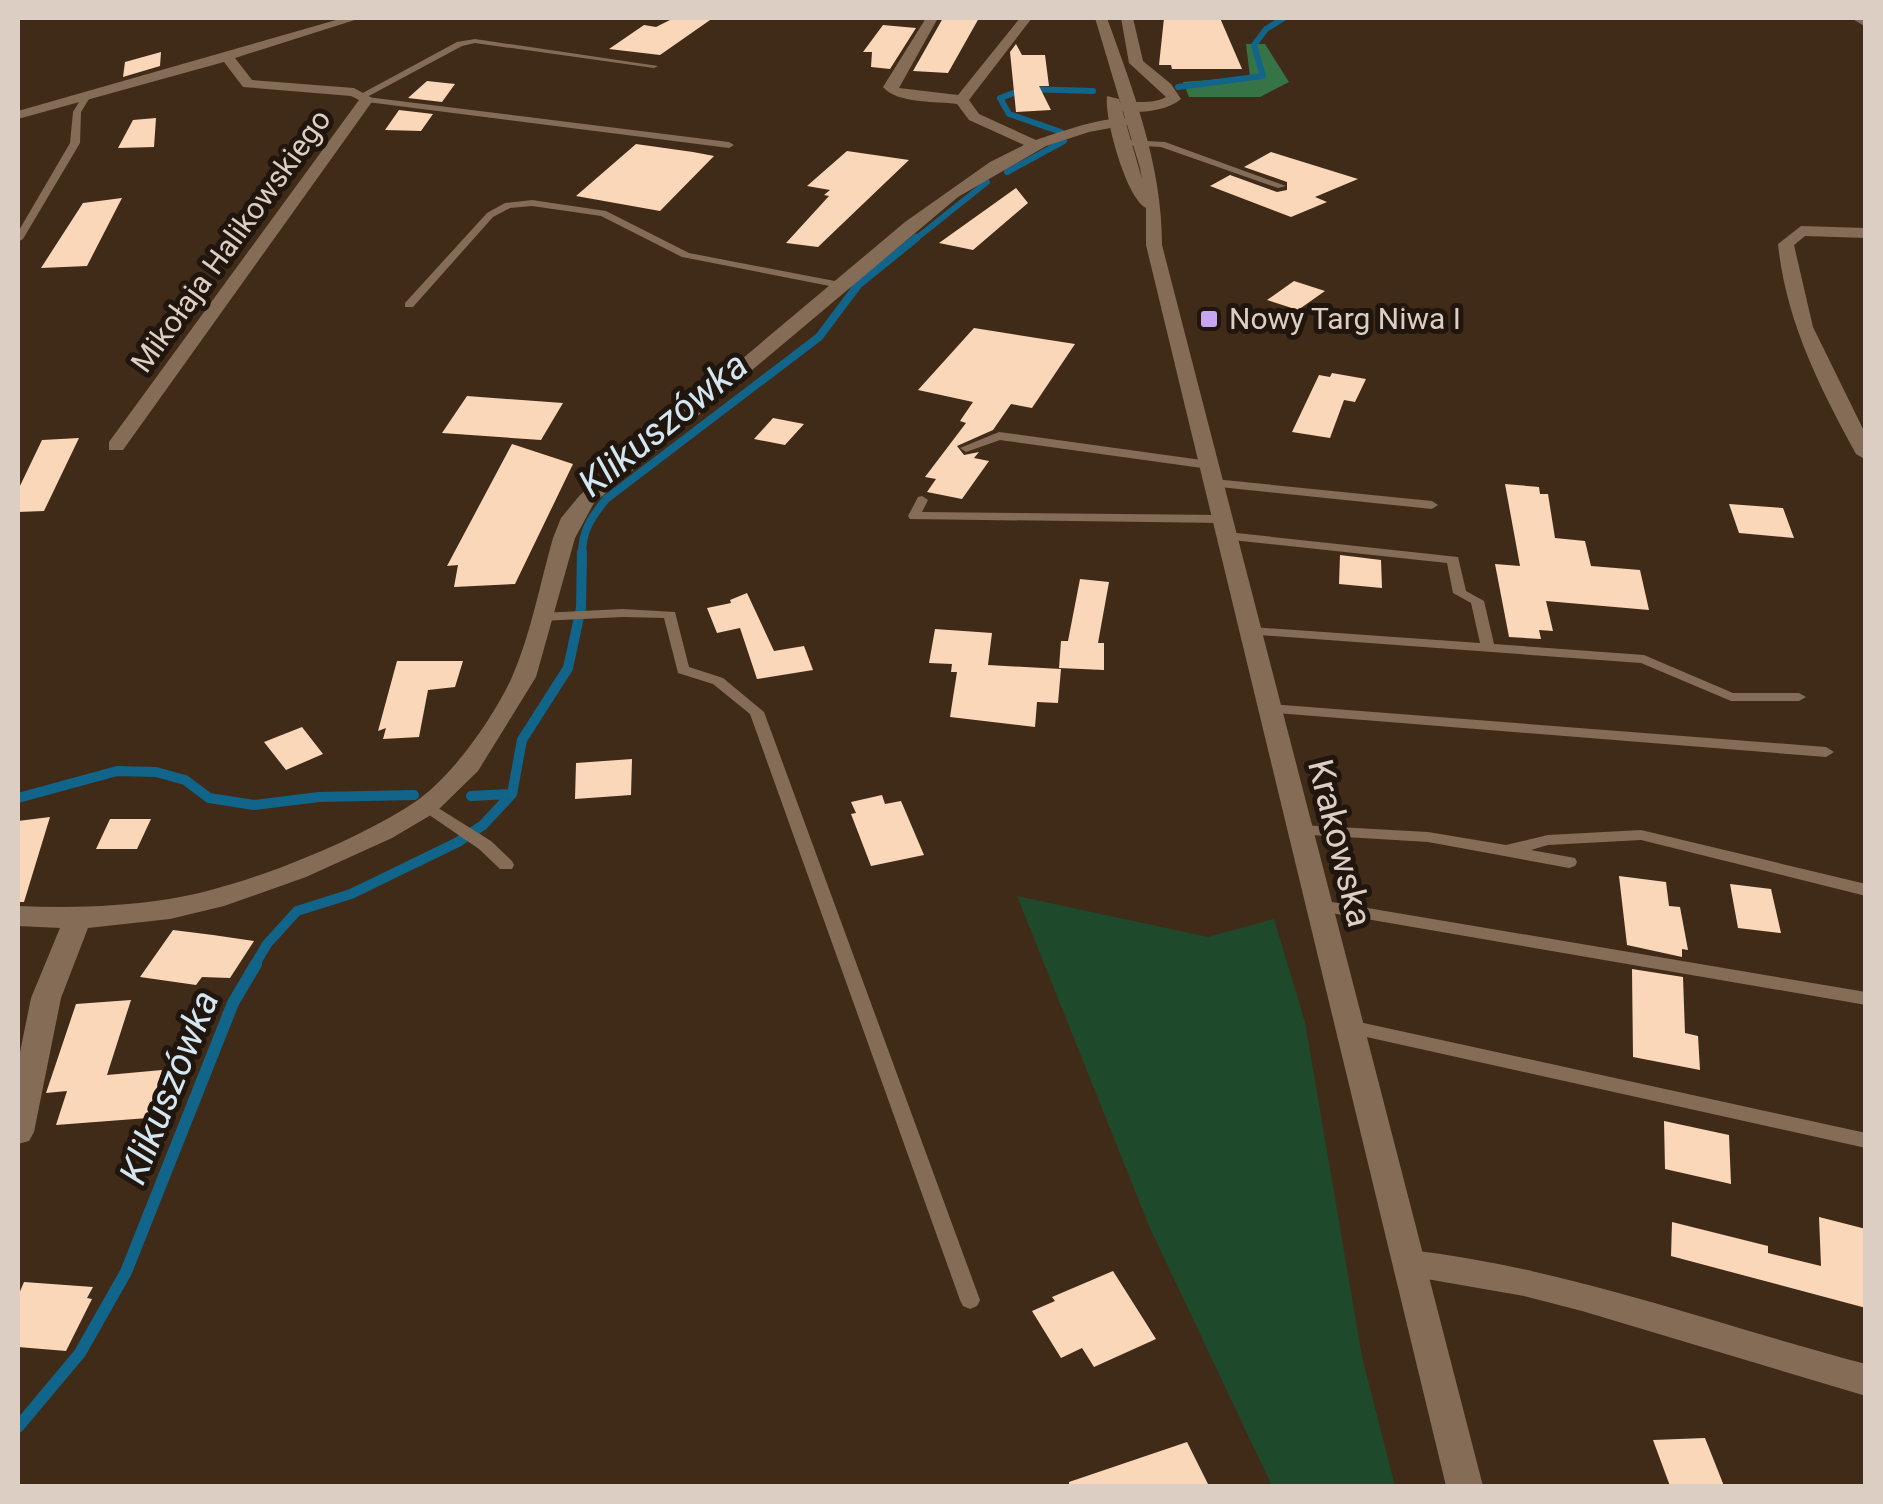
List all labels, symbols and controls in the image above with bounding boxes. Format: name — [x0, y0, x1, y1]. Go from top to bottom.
street label: Mikołaja Halikowskiego — [124, 103, 338, 379]
place label: Nowy Targ Niwa I — [1229, 301, 1461, 336]
marker: Nowy Targ Niwa I — [1198, 308, 1220, 330]
water label: Klikuszówka — [570, 343, 756, 505]
street label: Krakowska — [1299, 755, 1380, 931]
water label: Klikuszówka — [110, 984, 228, 1190]

